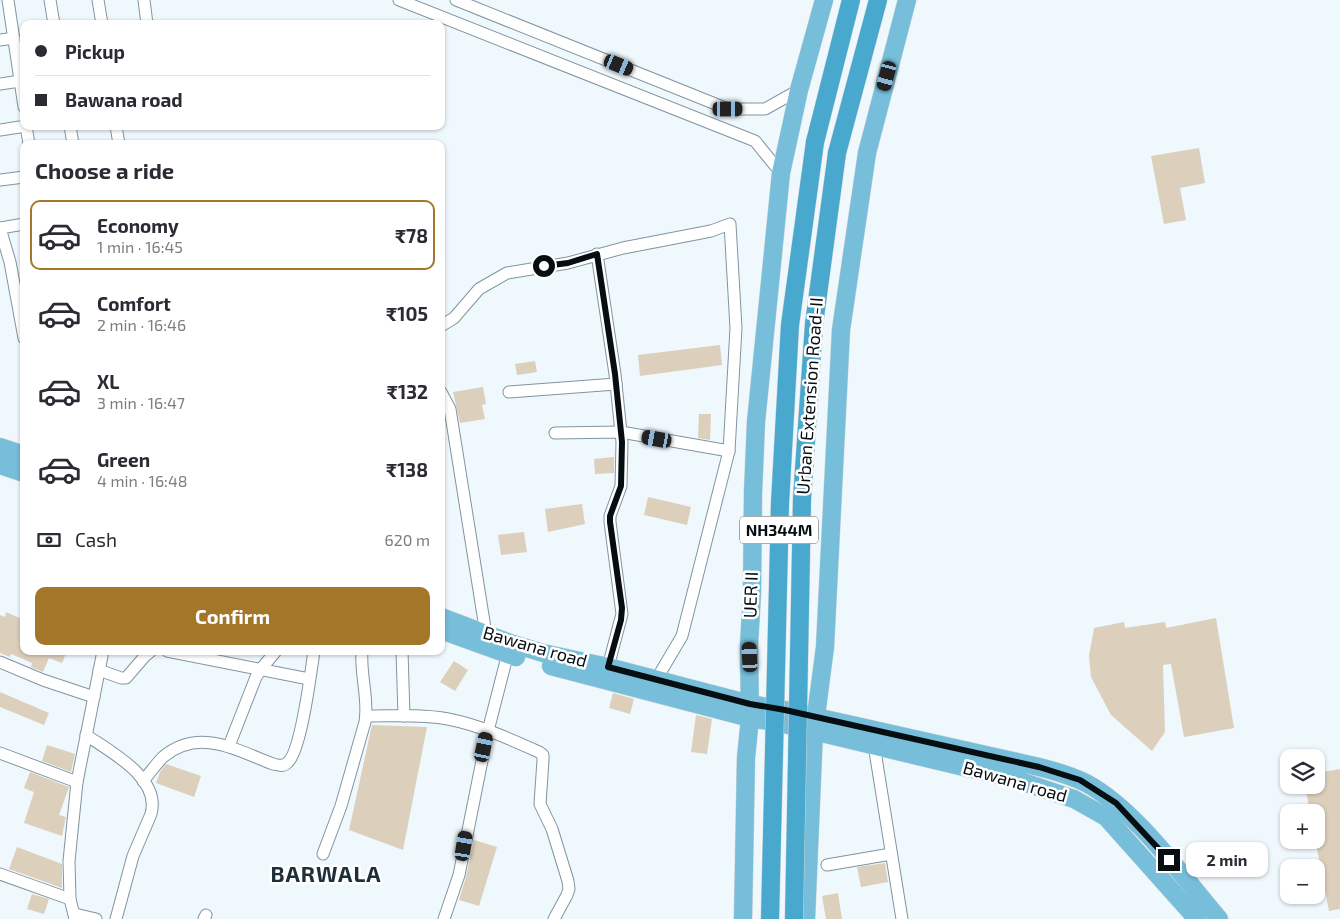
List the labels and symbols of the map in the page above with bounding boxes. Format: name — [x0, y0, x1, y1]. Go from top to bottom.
car — [602, 52, 635, 78]
car — [875, 60, 898, 92]
car — [713, 102, 743, 117]
route start — [533, 255, 555, 277]
street label: Urban Extension Road-II — [791, 297, 827, 495]
car — [640, 429, 673, 449]
road number: NH344M — [740, 516, 818, 544]
street label: UER II — [738, 571, 762, 619]
street label: Bawana road — [481, 621, 590, 671]
car — [741, 642, 758, 672]
car — [473, 731, 494, 763]
street label: Bawana road — [961, 756, 1070, 806]
car — [454, 830, 473, 862]
callout: 2 min — [1186, 842, 1269, 878]
route end — [1158, 849, 1180, 871]
district label: BARWALA — [270, 860, 382, 886]

